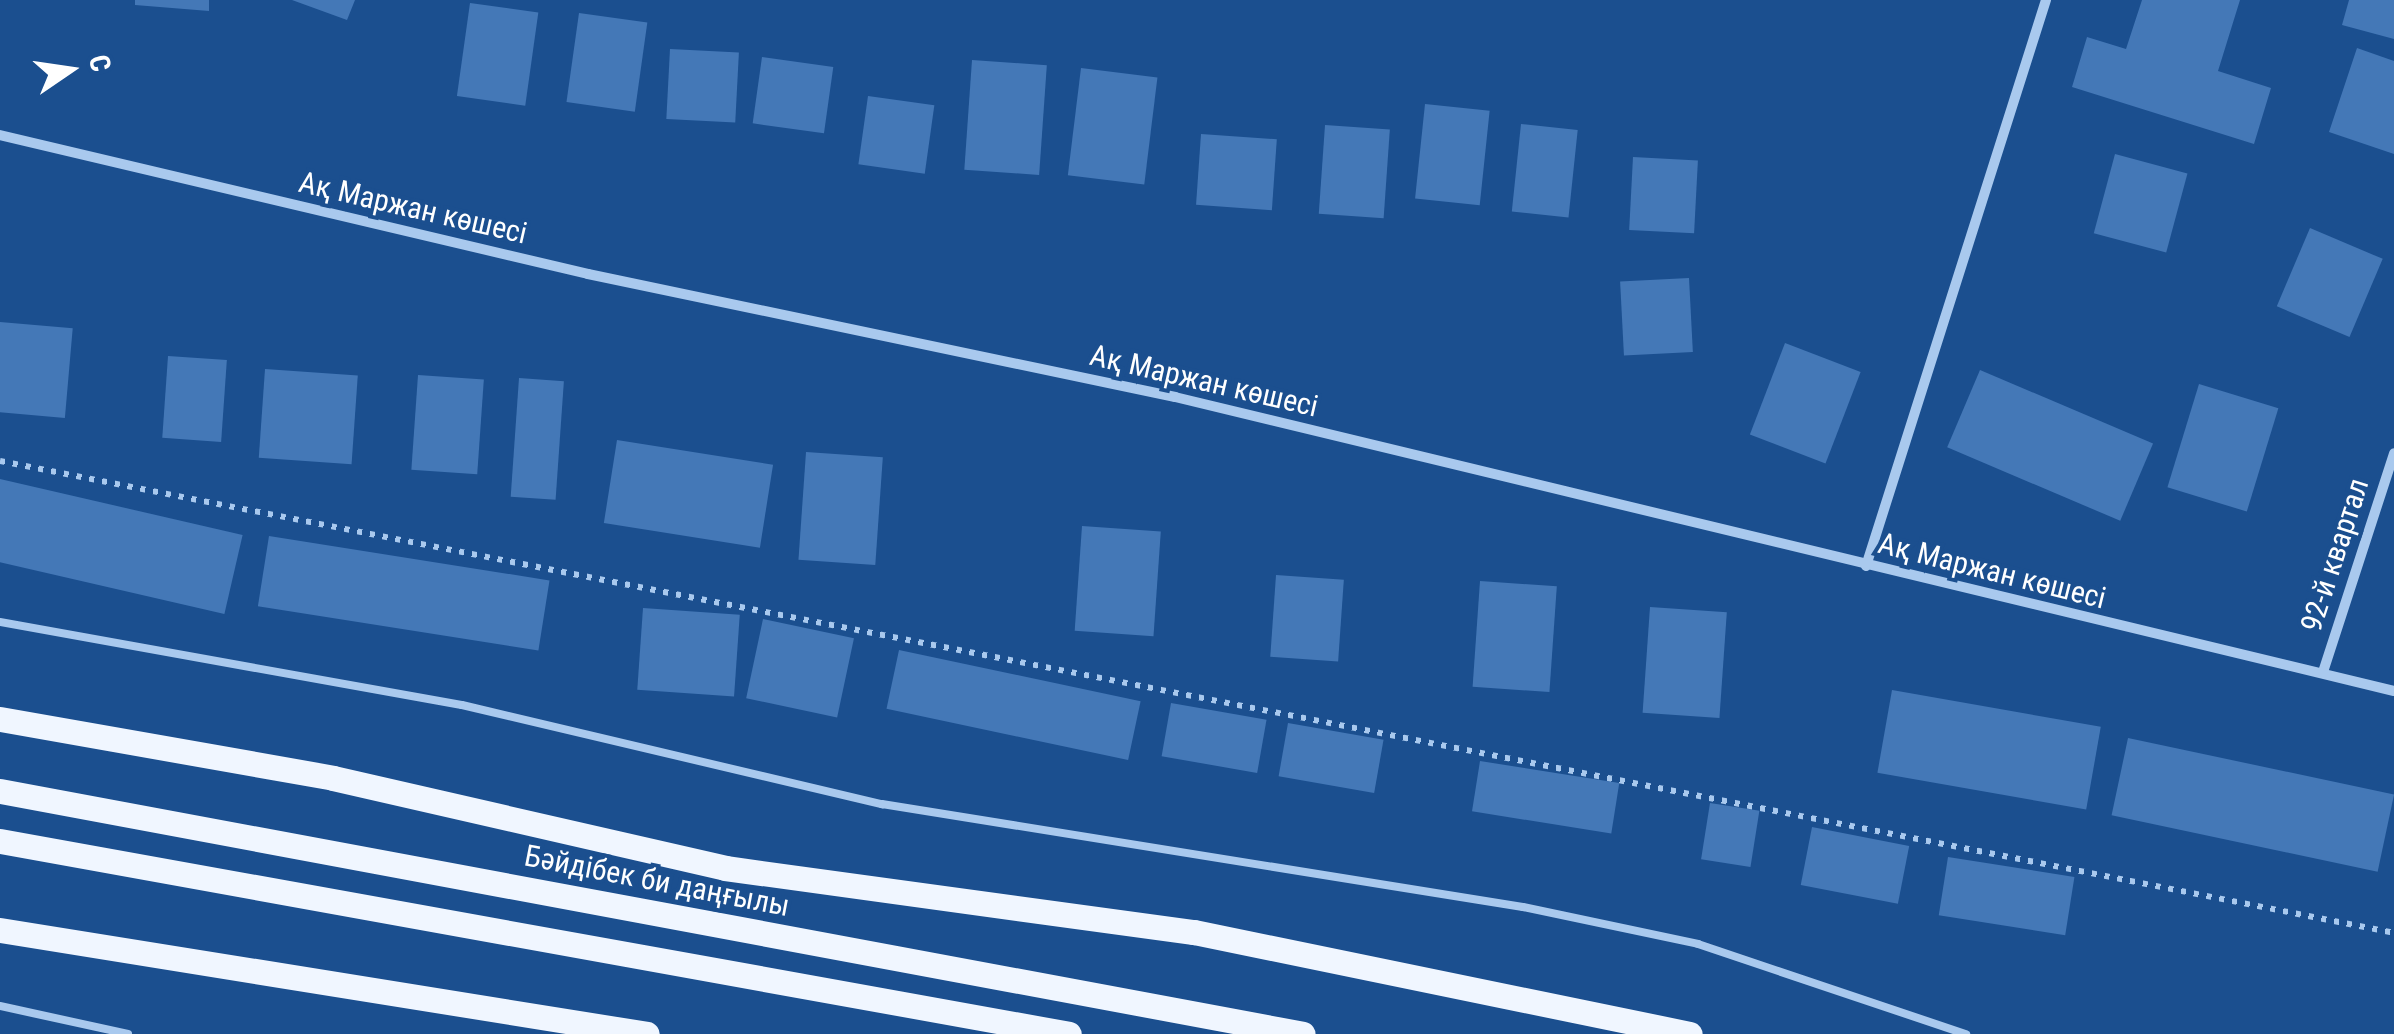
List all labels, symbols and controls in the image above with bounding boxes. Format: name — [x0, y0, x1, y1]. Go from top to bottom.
north arrow — [20, 20, 120, 120]
text: С — [82, 52, 118, 75]
street label: Ақ Маржан көшесі — [295, 164, 531, 252]
street label: Ақ Маржан көшесі — [1086, 337, 1322, 425]
street label: 92-й квартал — [2293, 474, 2377, 636]
street label: Ақ Маржан көшесі — [1875, 525, 2109, 617]
street label: Бәйдібек би даңғылы — [522, 838, 792, 924]

